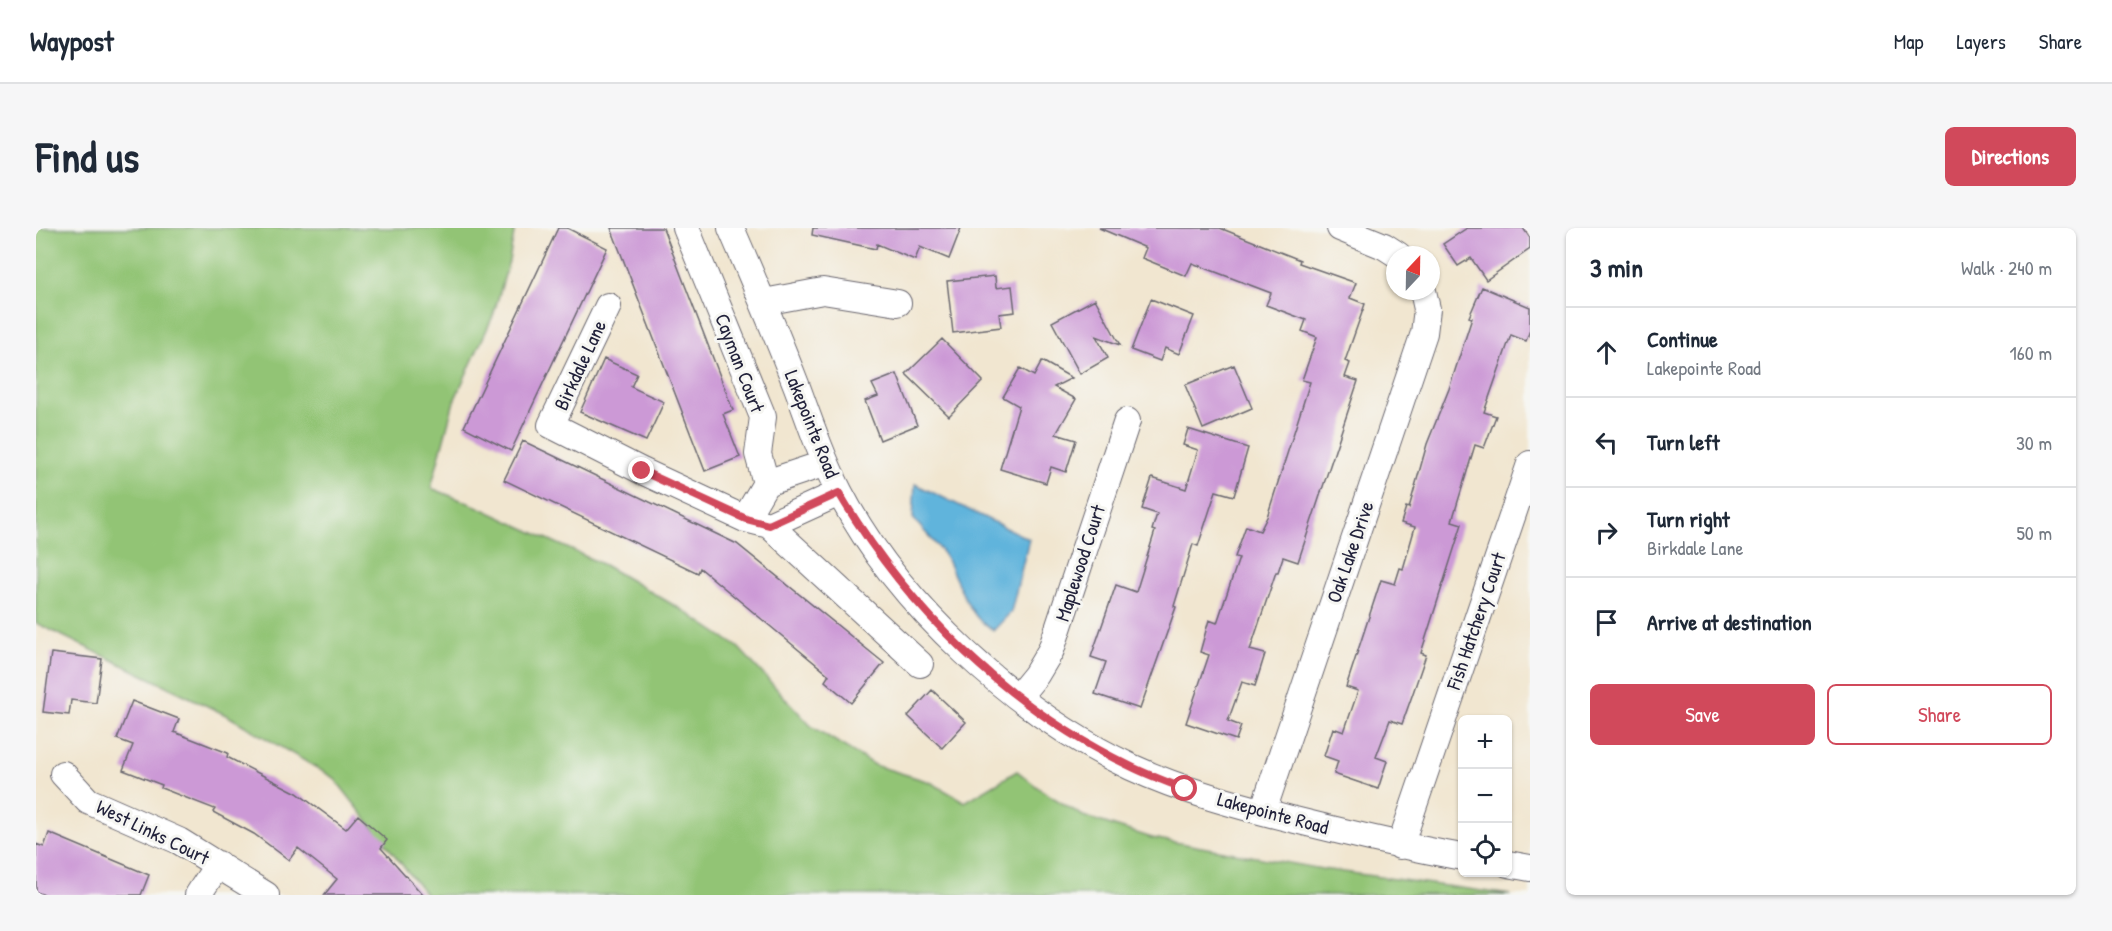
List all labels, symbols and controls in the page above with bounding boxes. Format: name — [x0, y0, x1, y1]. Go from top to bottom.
text: Waypost — [30, 22, 114, 60]
text: Map — [1894, 27, 1923, 56]
text: Layers — [1956, 27, 2006, 56]
text: Share — [2039, 27, 2082, 56]
button: Directions — [1945, 127, 2076, 186]
text: Find us — [36, 128, 139, 185]
north arrow — [1386, 246, 1440, 300]
text: 3 min — [1590, 250, 1643, 285]
text: Walk · 240 m — [1961, 254, 2052, 281]
street label: Cayman Court — [709, 309, 772, 417]
street label: Birkdale Lane — [547, 315, 612, 414]
text: Continue — [1647, 324, 1718, 354]
icon: ahead — [1590, 336, 1623, 369]
text: 160 m — [2010, 339, 2052, 366]
text: Lakepointe Road — [1647, 354, 1761, 381]
street label: Lakepointe Road — [779, 366, 846, 482]
icon: left — [1590, 426, 1623, 459]
text: Turn left — [1647, 427, 1720, 457]
text: 30 m — [2016, 429, 2052, 456]
route end — [628, 457, 654, 483]
street label: Oak Lake Drive — [1320, 497, 1380, 606]
street label: Maplewood Court — [1048, 500, 1111, 625]
text: Turn right — [1647, 504, 1730, 534]
icon: right — [1590, 516, 1623, 549]
text: 50 m — [2016, 519, 2052, 546]
text: Birkdale Lane — [1647, 534, 1743, 561]
street label: Fish Hatchery Court — [1439, 548, 1512, 694]
icon: arrive — [1590, 606, 1623, 639]
text: Arrive at destination — [1647, 607, 1812, 637]
button: Save — [1590, 684, 1815, 745]
button: Share — [1827, 684, 2052, 745]
map controls — [1458, 715, 1512, 877]
button: + — [1458, 715, 1512, 769]
button: − — [1458, 769, 1512, 823]
route start — [1171, 775, 1197, 801]
street label: Lakepointe Road — [1215, 785, 1332, 840]
street label: West Links Court — [92, 793, 215, 871]
button: locate — [1458, 823, 1512, 877]

